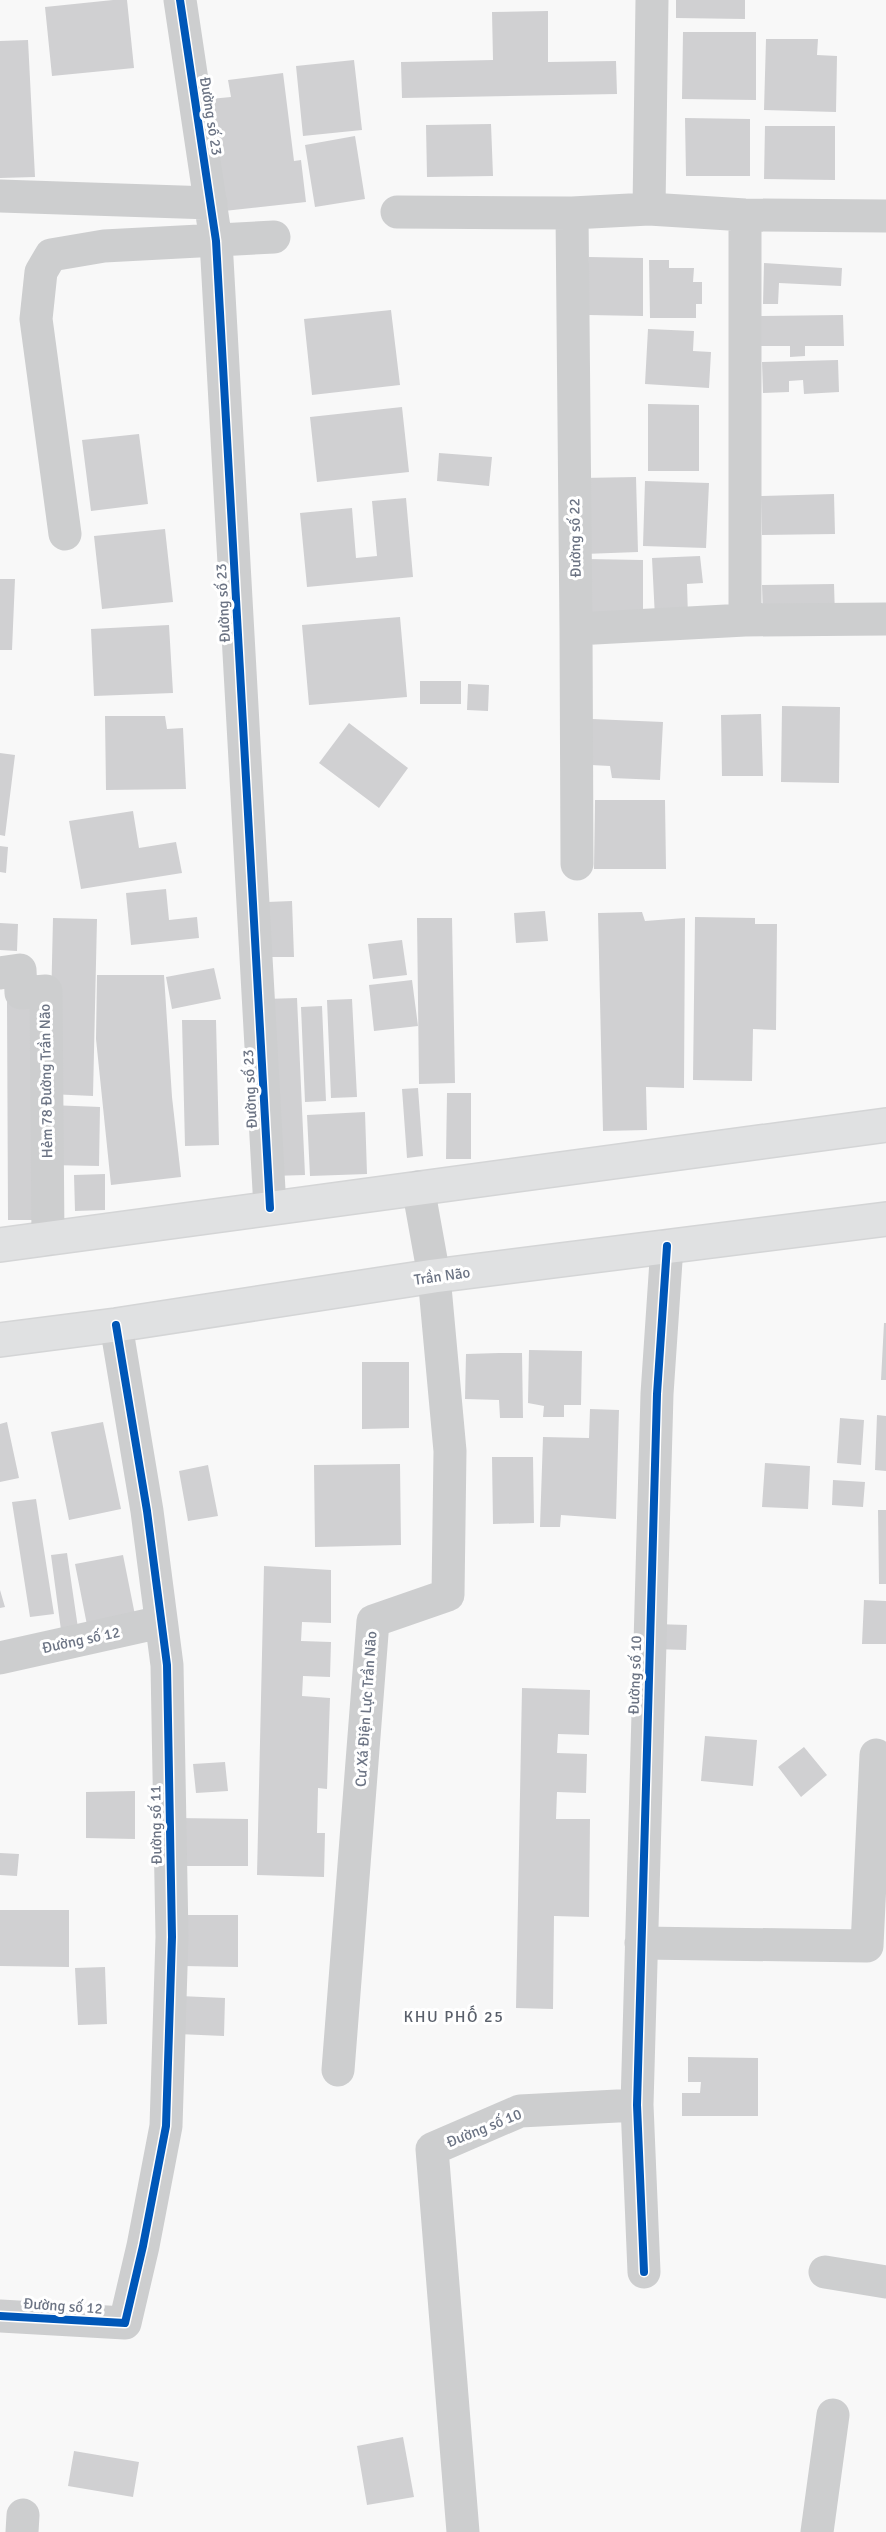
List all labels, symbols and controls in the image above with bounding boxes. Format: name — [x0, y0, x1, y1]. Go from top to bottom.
street label: Đường số 23 — [196, 75, 226, 157]
street label: Đường số 22 — [565, 498, 585, 578]
street label: Đường số 23 — [212, 563, 234, 643]
street label: Hẻm 78 Đường Trần Não — [36, 1003, 56, 1158]
street label: Đường số 23 — [239, 1049, 261, 1129]
street label: Trần Não — [413, 1263, 472, 1289]
street label: Đường số 12 — [40, 1623, 122, 1657]
street label: Cư Xá Điện Lực Trần Não — [352, 1630, 380, 1787]
street label: Đường số 10 — [625, 1635, 645, 1715]
street label: Đường số 11 — [146, 1785, 166, 1865]
district label: KHU PHỐ 25 — [404, 2005, 504, 2027]
street label: Đường số 10 — [444, 2105, 524, 2151]
street label: Đường số 12 — [23, 2294, 103, 2318]

